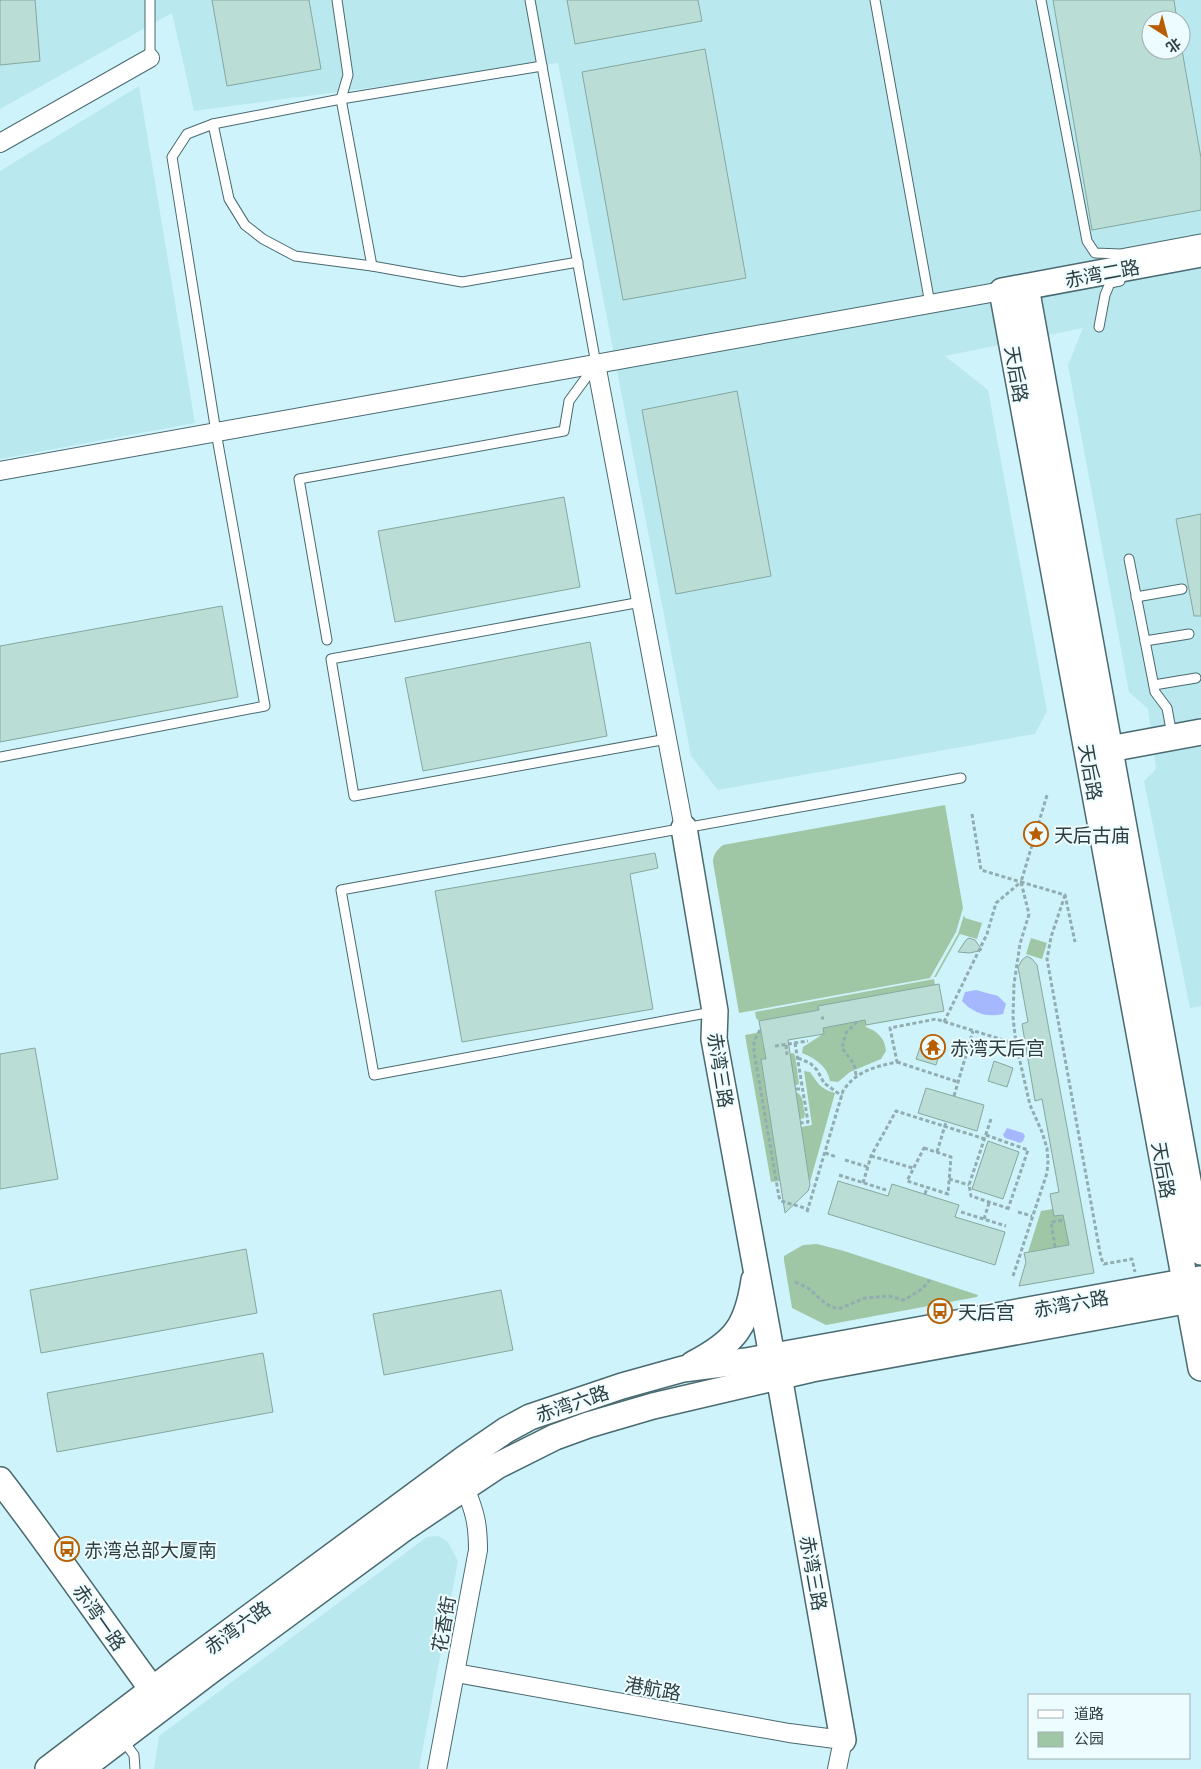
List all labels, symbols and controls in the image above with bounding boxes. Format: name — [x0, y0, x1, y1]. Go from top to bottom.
north arrow — [1141, 10, 1191, 60]
text: 北 — [1163, 35, 1185, 57]
street label: 赤湾二路 — [1062, 254, 1142, 292]
street label: 天后路 — [1001, 344, 1033, 404]
street label: 天后路 — [1075, 742, 1107, 802]
place icon: 天后古庙 — [1023, 821, 1049, 847]
place label: 天后古庙 — [1054, 823, 1130, 846]
street label: 赤湾三路 — [704, 1031, 738, 1109]
temple icon: 赤湾天后宫 — [920, 1034, 946, 1060]
place label: 赤湾天后宫 — [950, 1036, 1045, 1059]
street label: 天后路 — [1148, 1140, 1180, 1200]
street label: 赤湾六路 — [1032, 1285, 1110, 1321]
bus stop icon: 天后宫 — [927, 1298, 953, 1324]
place label: 天后宫 — [958, 1300, 1015, 1323]
street label: 赤湾六路 — [532, 1380, 612, 1426]
street label: 赤湾三路 — [796, 1534, 832, 1612]
bus stop icon: 赤湾总部大厦南 — [54, 1536, 80, 1562]
place label: 赤湾总部大厦南 — [84, 1538, 217, 1561]
street label: 赤湾一路 — [69, 1579, 131, 1655]
street label: 花香街 — [427, 1594, 459, 1654]
street label: 赤湾六路 — [199, 1595, 275, 1659]
street label: 港航路 — [623, 1672, 683, 1704]
legend — [1028, 1694, 1191, 1759]
text: 道路 — [1074, 1704, 1104, 1722]
text: 公园 — [1074, 1729, 1104, 1747]

